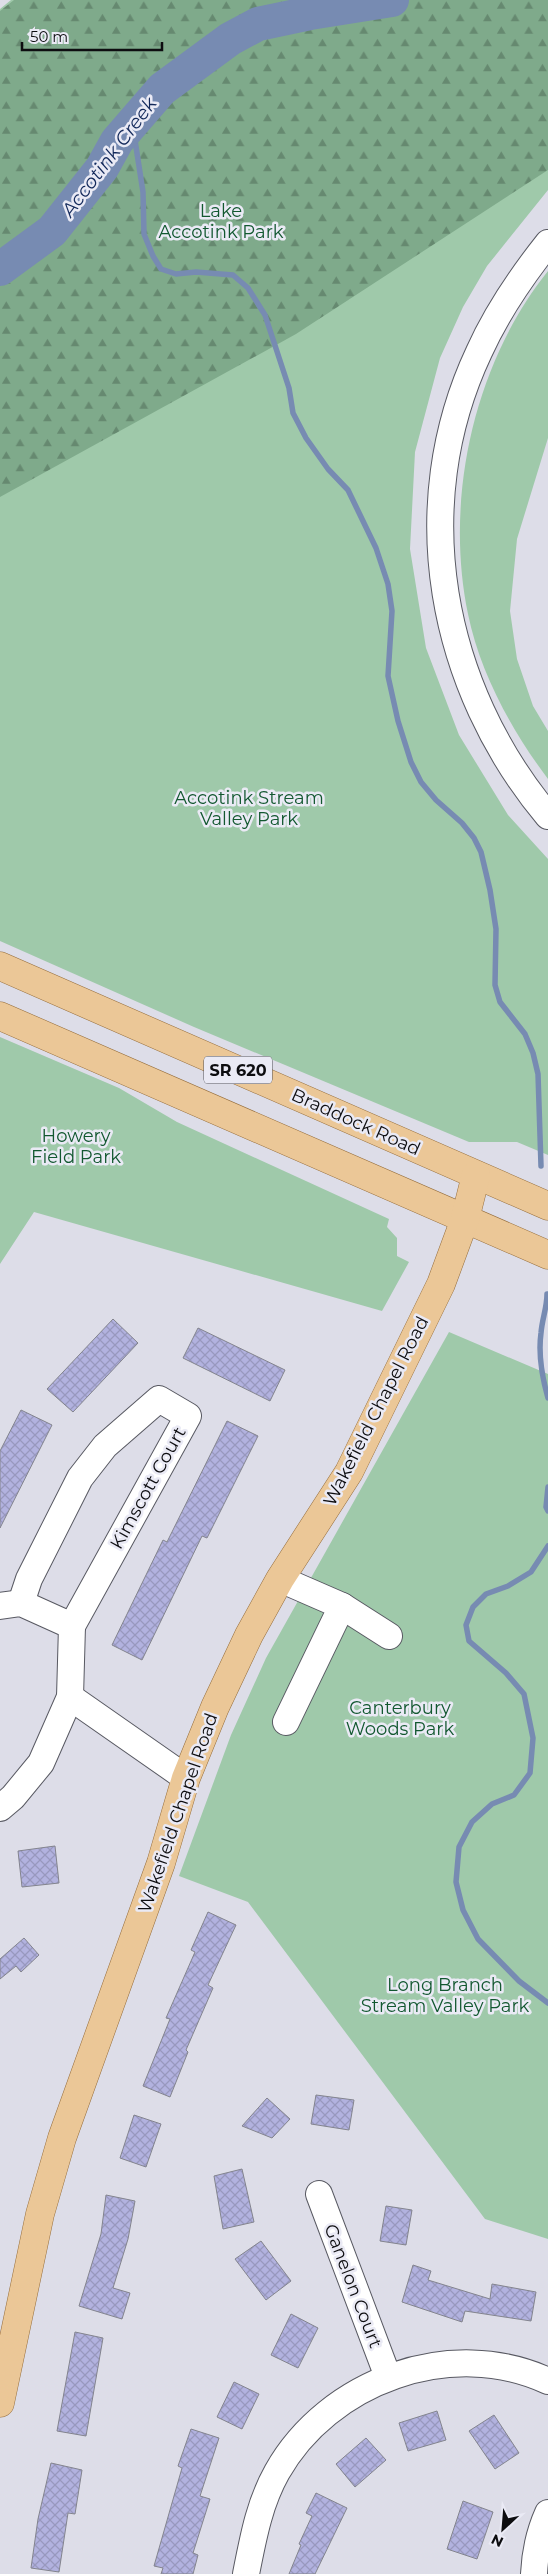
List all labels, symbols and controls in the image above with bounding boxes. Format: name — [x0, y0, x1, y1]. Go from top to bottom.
scale bar — [22, 20, 162, 52]
text: 50 m — [30, 27, 68, 46]
water label: Accotink Creek — [56, 92, 162, 222]
park label: Lake Accotink Park — [159, 200, 284, 243]
park label: Accotink Stream Valley Park — [174, 787, 324, 830]
road number: SR 620 — [204, 1056, 272, 1084]
street label: Braddock Road — [288, 1084, 424, 1160]
park label: Howery Field Park — [31, 1125, 121, 1168]
street label: Wakefield Chapel Road — [319, 1313, 433, 1509]
street label: Kimscott Court — [105, 1423, 191, 1553]
park label: Canterbury Woods Park — [346, 1697, 454, 1740]
street label: Wakefield Chapel Road — [133, 1710, 223, 1916]
park label: Long Branch Stream Valley Park — [361, 1974, 530, 2017]
street label: Ganelon Court — [319, 2221, 387, 2351]
north arrow — [478, 2504, 528, 2554]
text: N — [488, 2530, 506, 2551]

